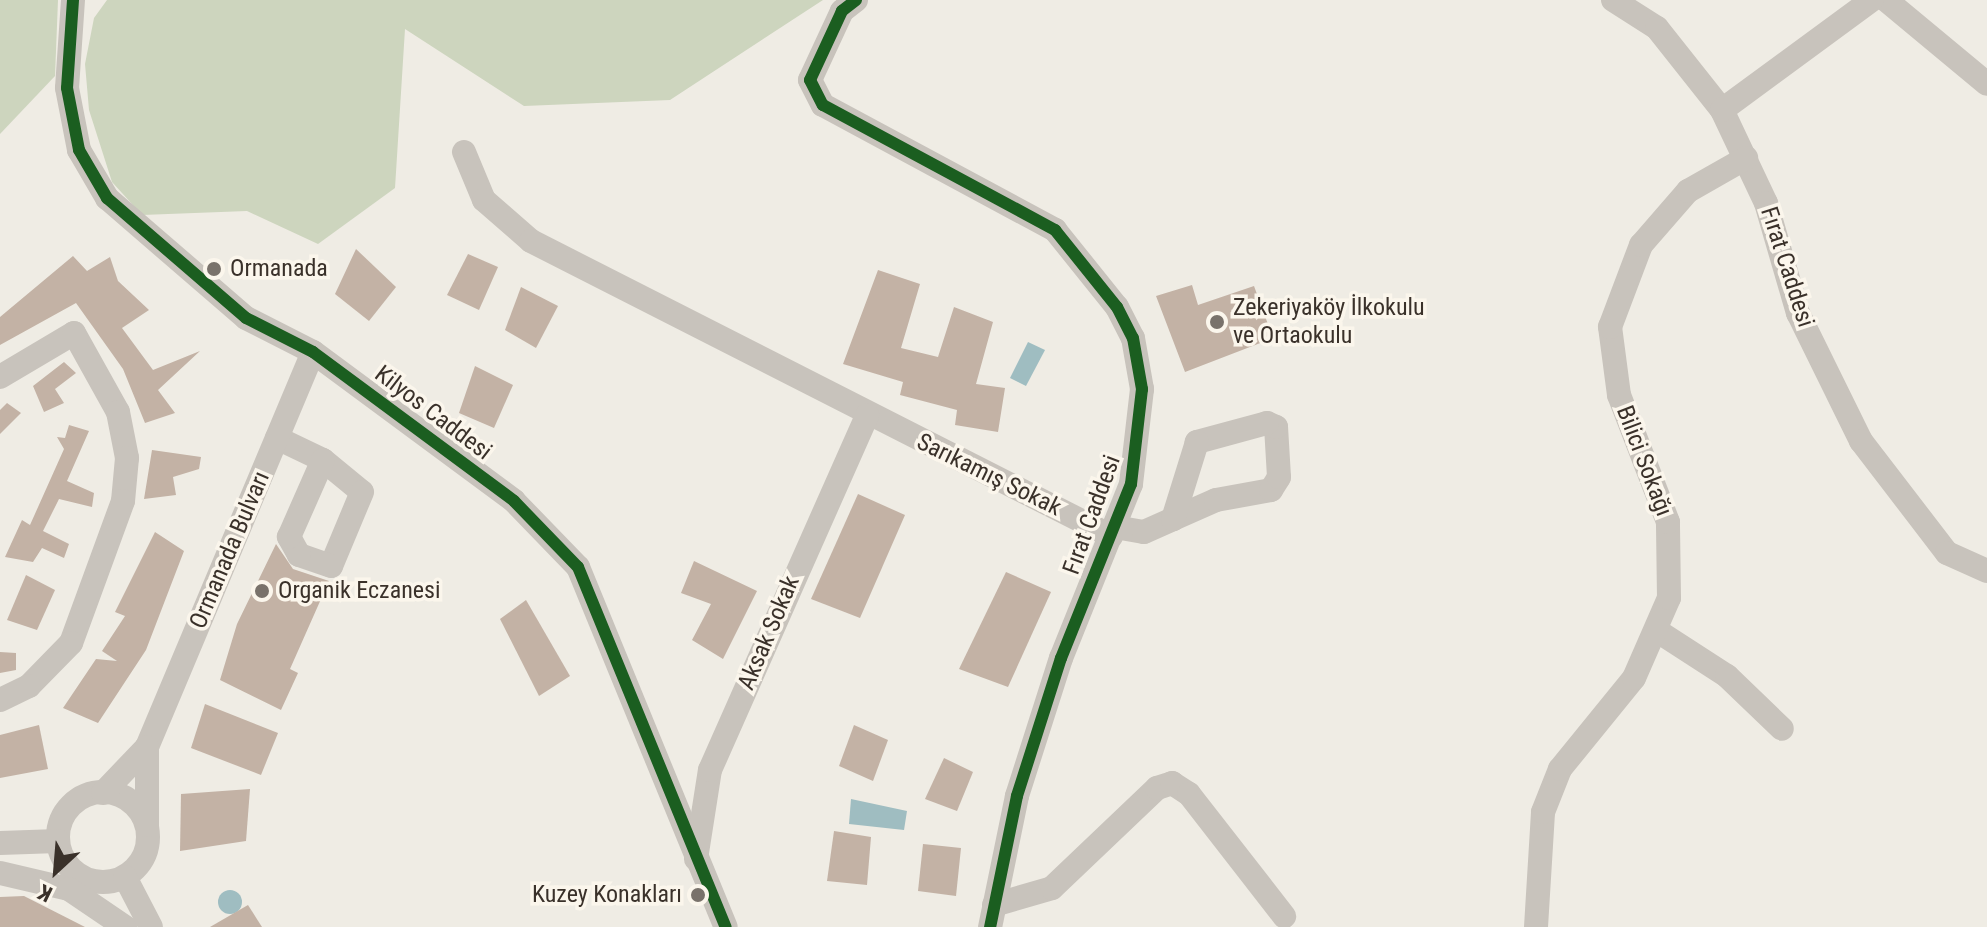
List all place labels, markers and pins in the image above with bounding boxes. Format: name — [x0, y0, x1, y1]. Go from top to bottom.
place label: Ormanada — [230, 255, 328, 283]
marker: Ormanada — [205, 260, 223, 278]
place label: Zekeriyaköy İlkokulu ve Ortaokulu — [1233, 294, 1425, 350]
marker: Zekeriyaköy İlkokulu ve Ortaokulu — [1208, 313, 1226, 331]
place label: Organik Eczanesi — [278, 577, 440, 605]
marker: Organik Eczanesi — [253, 582, 271, 600]
place label: Kuzey Konakları — [532, 881, 682, 909]
marker: Kuzey Konakları — [689, 886, 707, 904]

